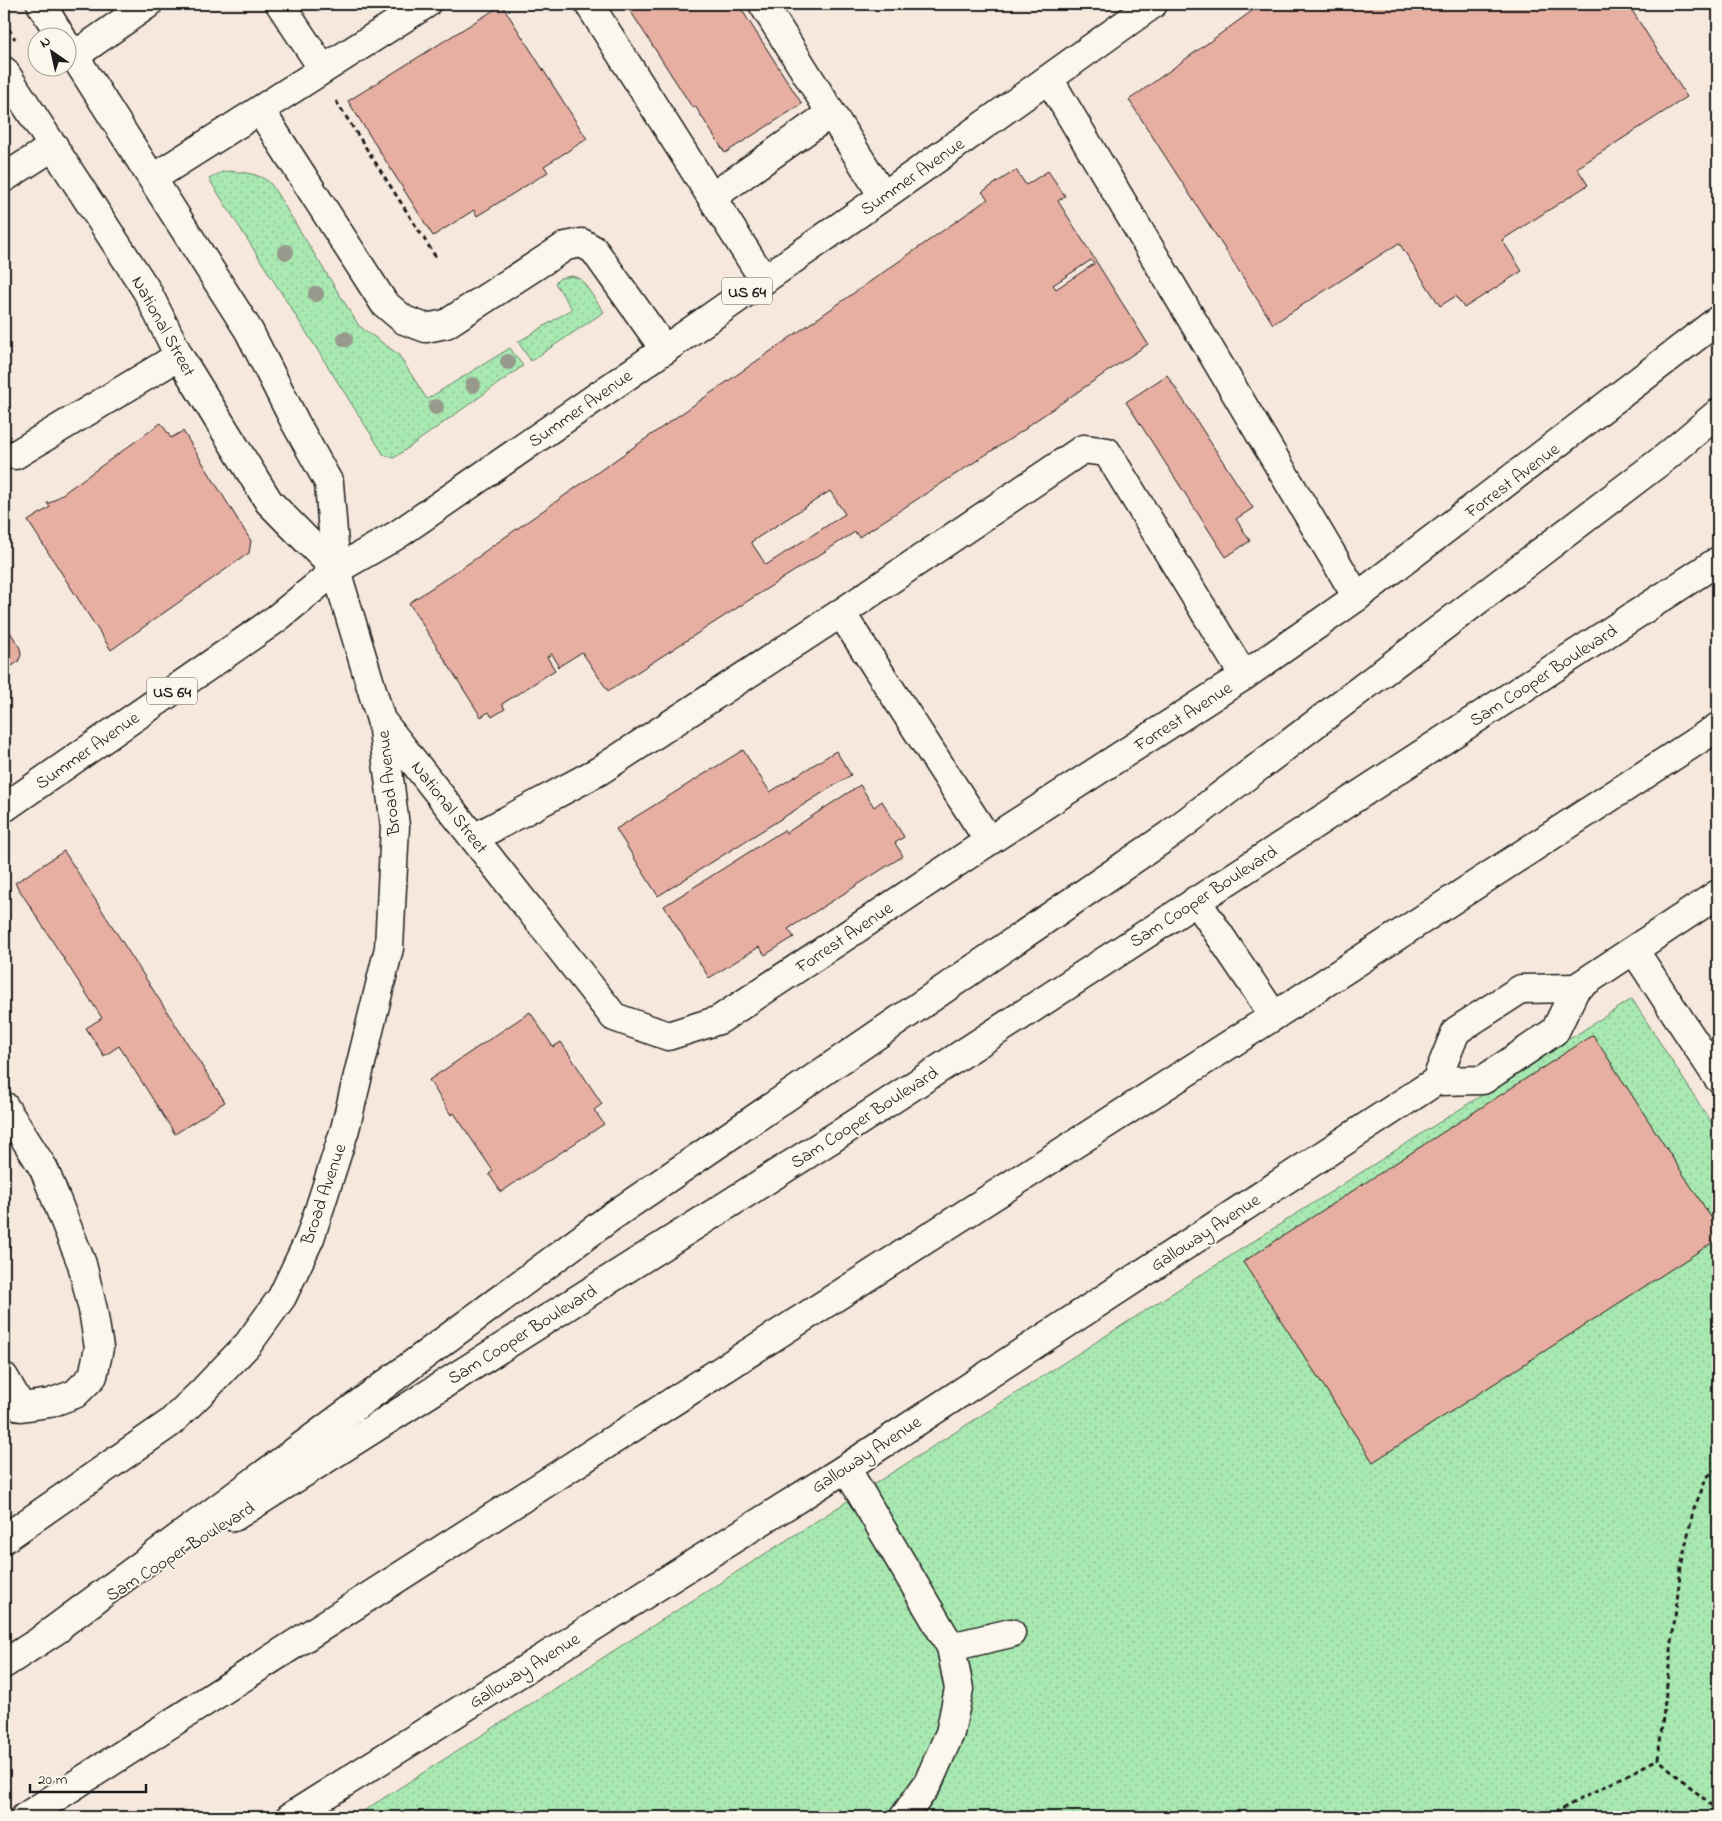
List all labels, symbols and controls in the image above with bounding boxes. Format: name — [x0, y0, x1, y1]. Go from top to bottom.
north arrow — [28, 28, 78, 78]
text: N — [36, 31, 55, 54]
street label: Summer Avenue — [856, 132, 971, 223]
street label: National Street — [124, 272, 201, 382]
road number: US 64 — [722, 278, 772, 304]
street label: Summer Avenue — [524, 364, 639, 455]
street label: Forrest Avenue — [1460, 437, 1567, 526]
street label: Sam Cooper Boulevard — [1465, 619, 1623, 734]
street label: Forrest Avenue — [1129, 676, 1239, 760]
road number: US 64 — [147, 678, 197, 704]
street label: Summer Avenue — [31, 706, 146, 797]
street label: Broad Avenue — [371, 728, 409, 837]
street label: National Street — [404, 756, 493, 860]
street label: Sam Cooper Boulevard — [1125, 840, 1283, 955]
street label: Forrest Avenue — [791, 896, 900, 981]
street label: Sam Cooper Boulevard — [786, 1061, 944, 1176]
street label: Broad Avenue — [295, 1140, 355, 1250]
street label: Galloway Avenue — [1146, 1188, 1267, 1279]
street label: Sam Cooper Boulevard — [443, 1279, 603, 1392]
street label: Galloway Avenue — [807, 1410, 928, 1501]
street label: Sam Cooper Boulevard — [101, 1496, 261, 1609]
street label: Galloway Avenue — [465, 1627, 586, 1716]
scale bar — [30, 1761, 146, 1793]
text: 20 m — [38, 1769, 68, 1791]

